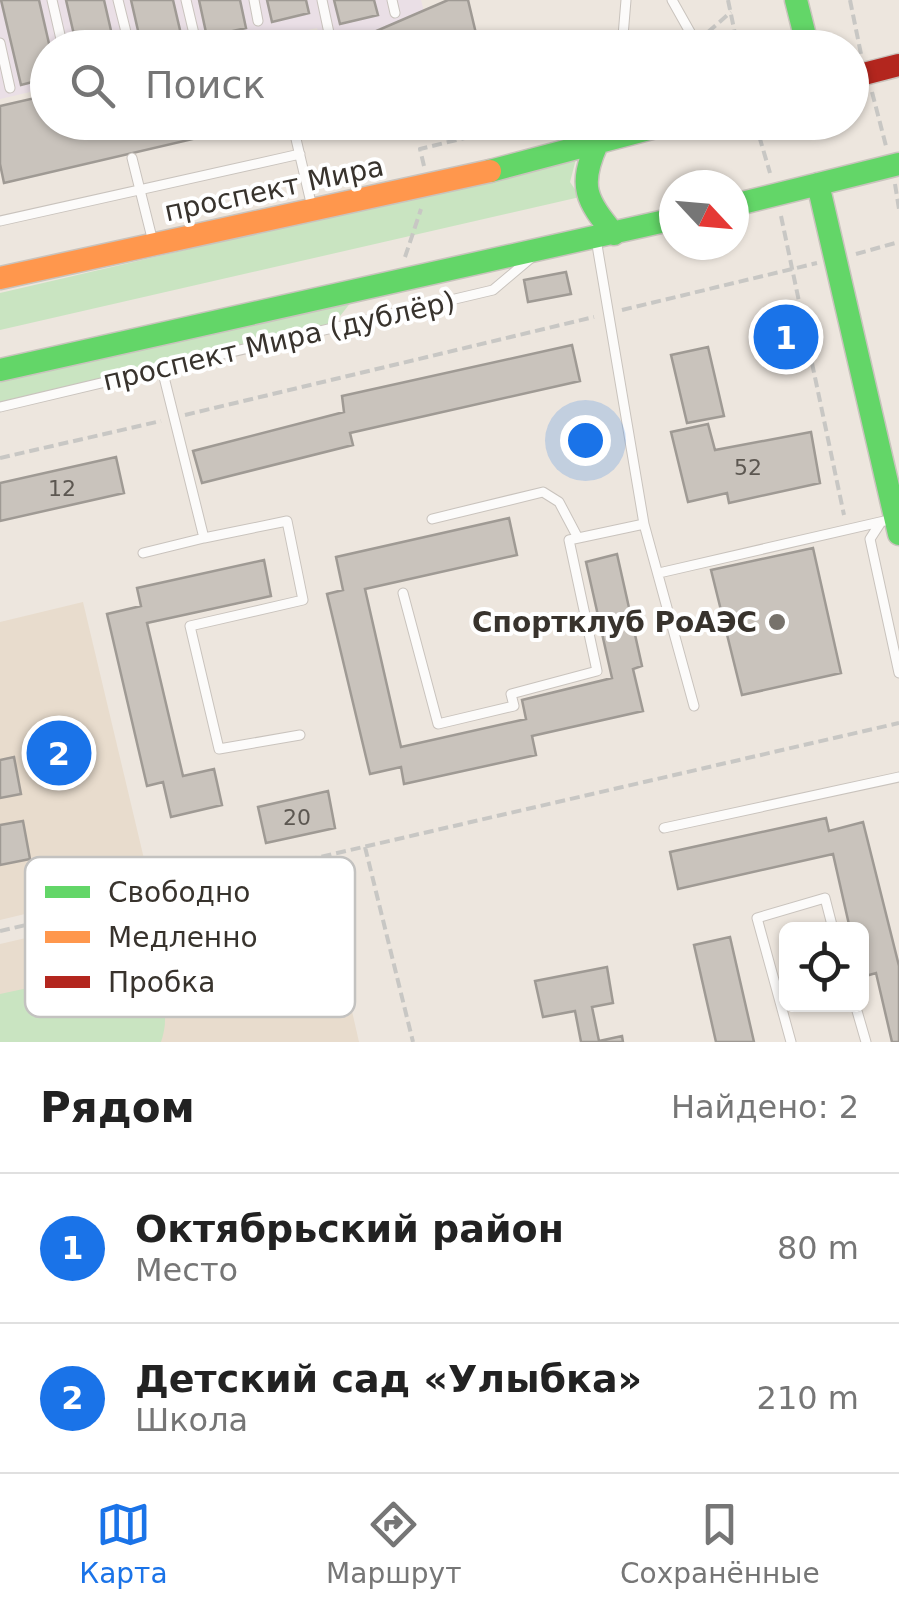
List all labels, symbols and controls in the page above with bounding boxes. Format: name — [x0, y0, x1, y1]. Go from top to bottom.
search box — [30, 30, 869, 140]
icon: search — [65, 58, 120, 113]
text: Поиск — [145, 63, 265, 107]
street label: проспект Мира — [161, 150, 387, 228]
north arrow — [659, 170, 749, 260]
street label: проспект Мира (дублёр) — [100, 284, 458, 398]
pin: 1 — [754, 300, 818, 374]
your location — [560, 415, 611, 466]
house number: 52 — [734, 455, 762, 480]
house number: 12 — [48, 476, 76, 501]
place label: Спортклуб РоАЭС — [472, 606, 757, 639]
marker: Спортклуб РоАЭС — [766, 611, 788, 633]
pin: 2 — [27, 716, 92, 790]
house number: 20 — [283, 805, 311, 830]
legend — [25, 857, 355, 1017]
text: Свободно — [108, 876, 250, 909]
text: Медленно — [108, 921, 258, 954]
map controls — [779, 922, 869, 1012]
button: locate — [779, 922, 869, 1012]
text: Пробка — [108, 966, 215, 999]
text: Рядом — [40, 1083, 195, 1132]
text: Найдено: 2 — [671, 1088, 859, 1126]
text: Октябрьский район — [135, 1207, 564, 1251]
text: 1 — [61, 1229, 84, 1267]
text: 80 m — [777, 1229, 859, 1267]
text: Место — [135, 1251, 238, 1289]
text: Детский сад «Улыбка» — [135, 1357, 642, 1401]
text: 2 — [61, 1379, 84, 1417]
text: 210 m — [757, 1379, 859, 1417]
text: Школа — [135, 1401, 248, 1439]
tab: Карта — [79, 1497, 168, 1590]
tab: Маршрут — [326, 1497, 461, 1590]
tab: Сохранённые — [620, 1497, 820, 1590]

